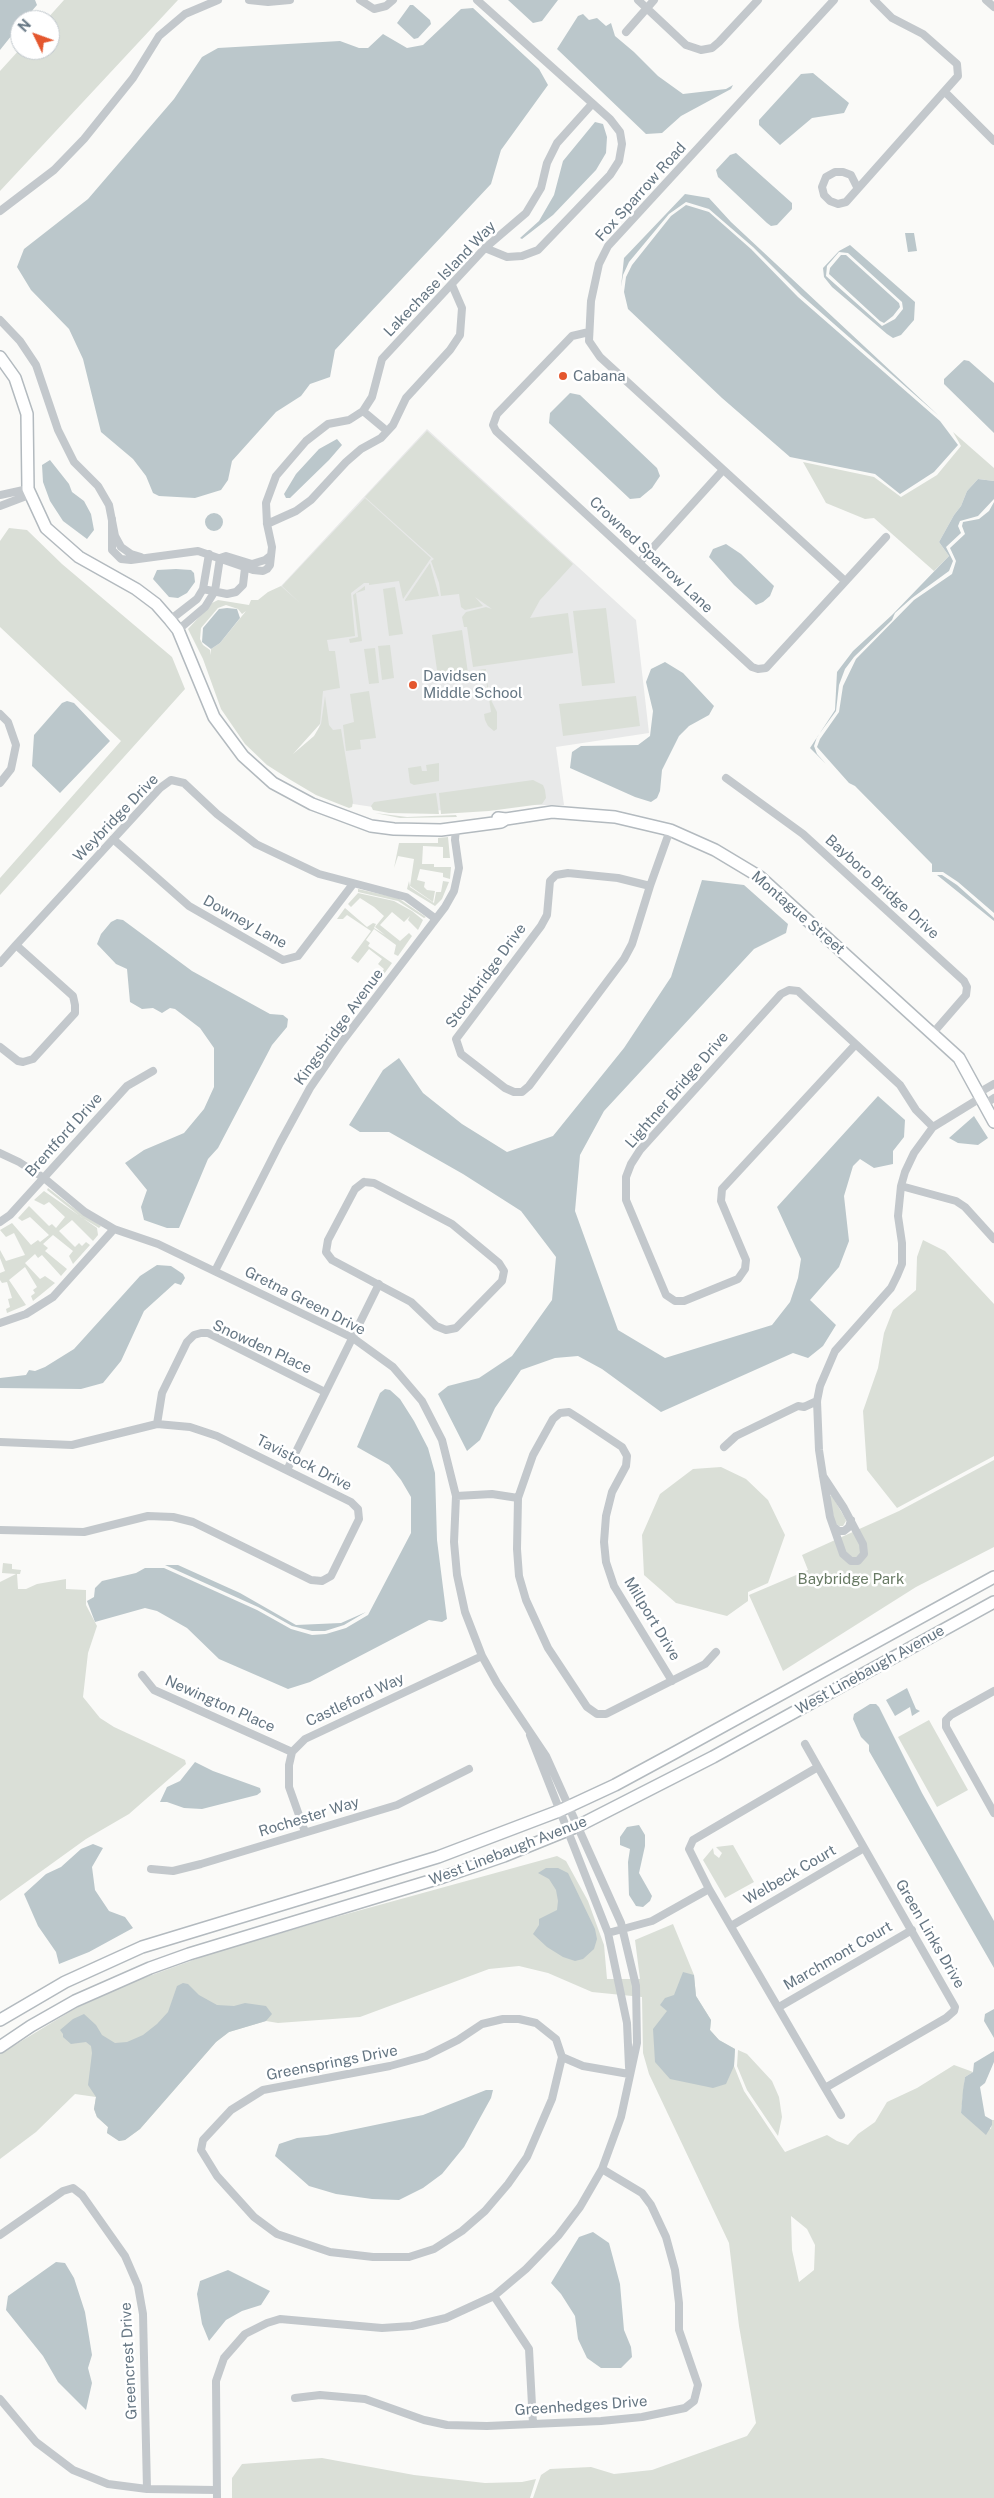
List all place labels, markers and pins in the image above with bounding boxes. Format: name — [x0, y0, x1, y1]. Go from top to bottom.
place label: Cabana — [573, 367, 626, 385]
marker: Cabana — [557, 370, 569, 382]
place label: Davidsen Middle School — [423, 667, 523, 702]
marker: Davidsen Middle School — [407, 679, 419, 691]

